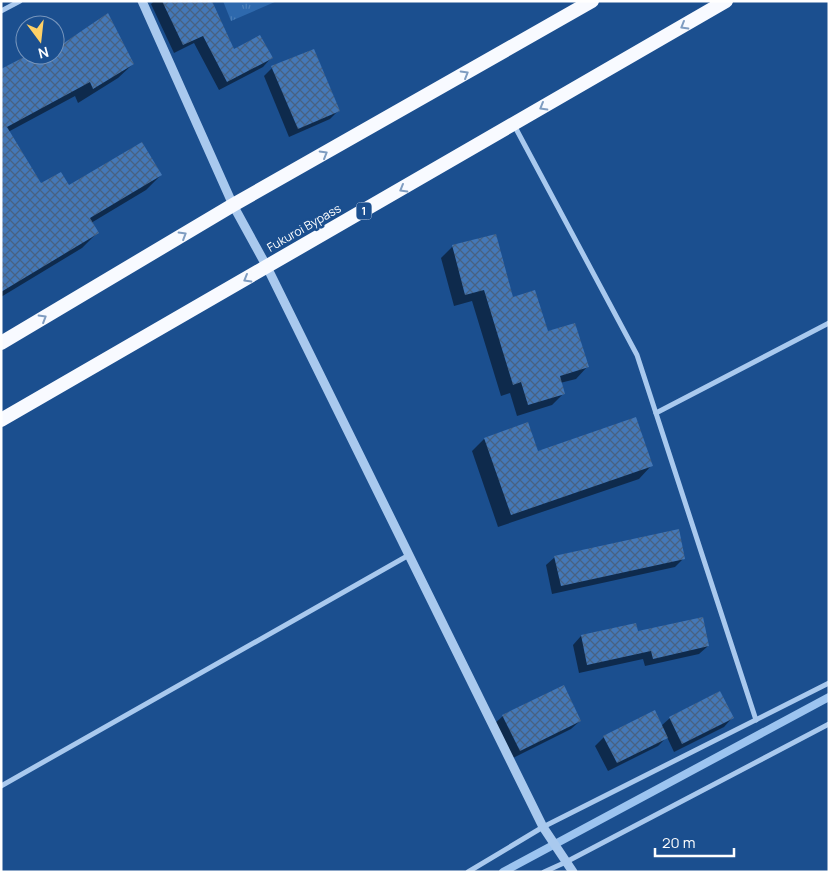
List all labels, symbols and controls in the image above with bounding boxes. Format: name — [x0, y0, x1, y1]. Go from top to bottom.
north arrow — [15, 15, 65, 65]
one-way arrow — [680, 19, 689, 29]
text: N — [36, 43, 51, 64]
one-way arrow — [459, 70, 468, 80]
one-way arrow — [540, 101, 549, 111]
one-way arrow — [318, 150, 327, 160]
one-way arrow — [399, 182, 408, 192]
street label: Fukuroi Bypass — [264, 199, 344, 256]
road number: 1 — [356, 202, 372, 220]
one-way arrow — [177, 232, 186, 242]
one-way arrow — [243, 272, 252, 282]
one-way arrow — [38, 315, 47, 325]
scale bar — [655, 826, 734, 858]
text: 20 m — [662, 832, 695, 853]

